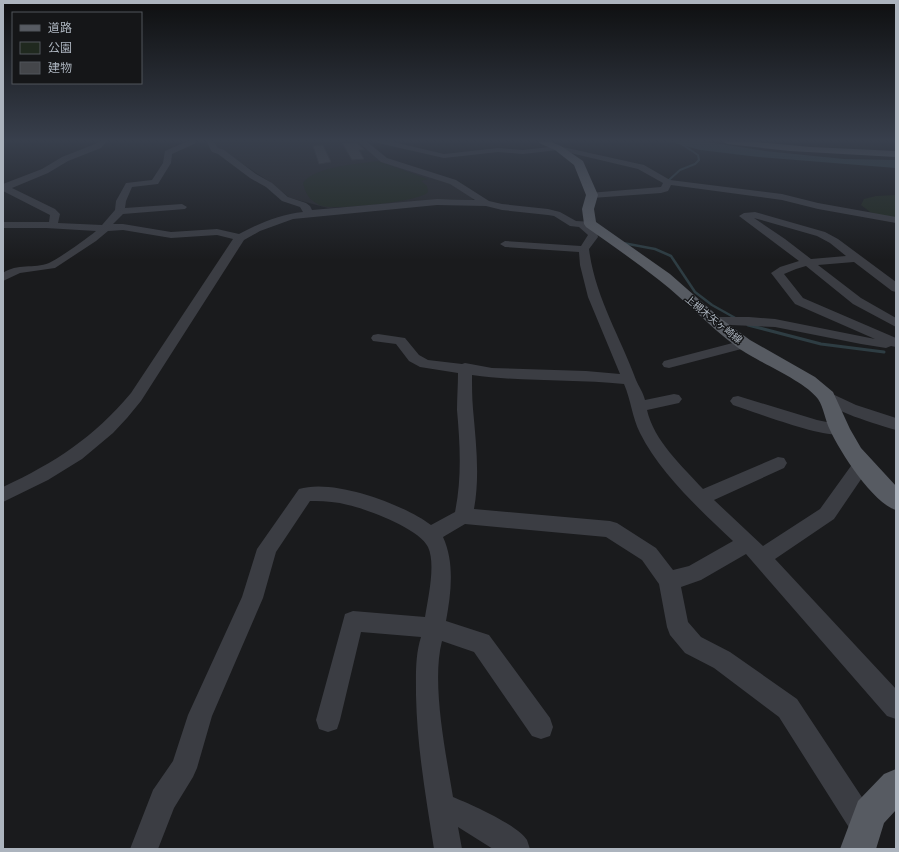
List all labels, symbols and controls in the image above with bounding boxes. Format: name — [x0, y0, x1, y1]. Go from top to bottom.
legend — [12, 12, 142, 84]
text: 道路 — [48, 20, 72, 35]
text: 公園 — [48, 40, 72, 55]
text: 建物 — [48, 60, 72, 75]
street label: 上槻木矢ヶ崎線 — [683, 292, 745, 346]

